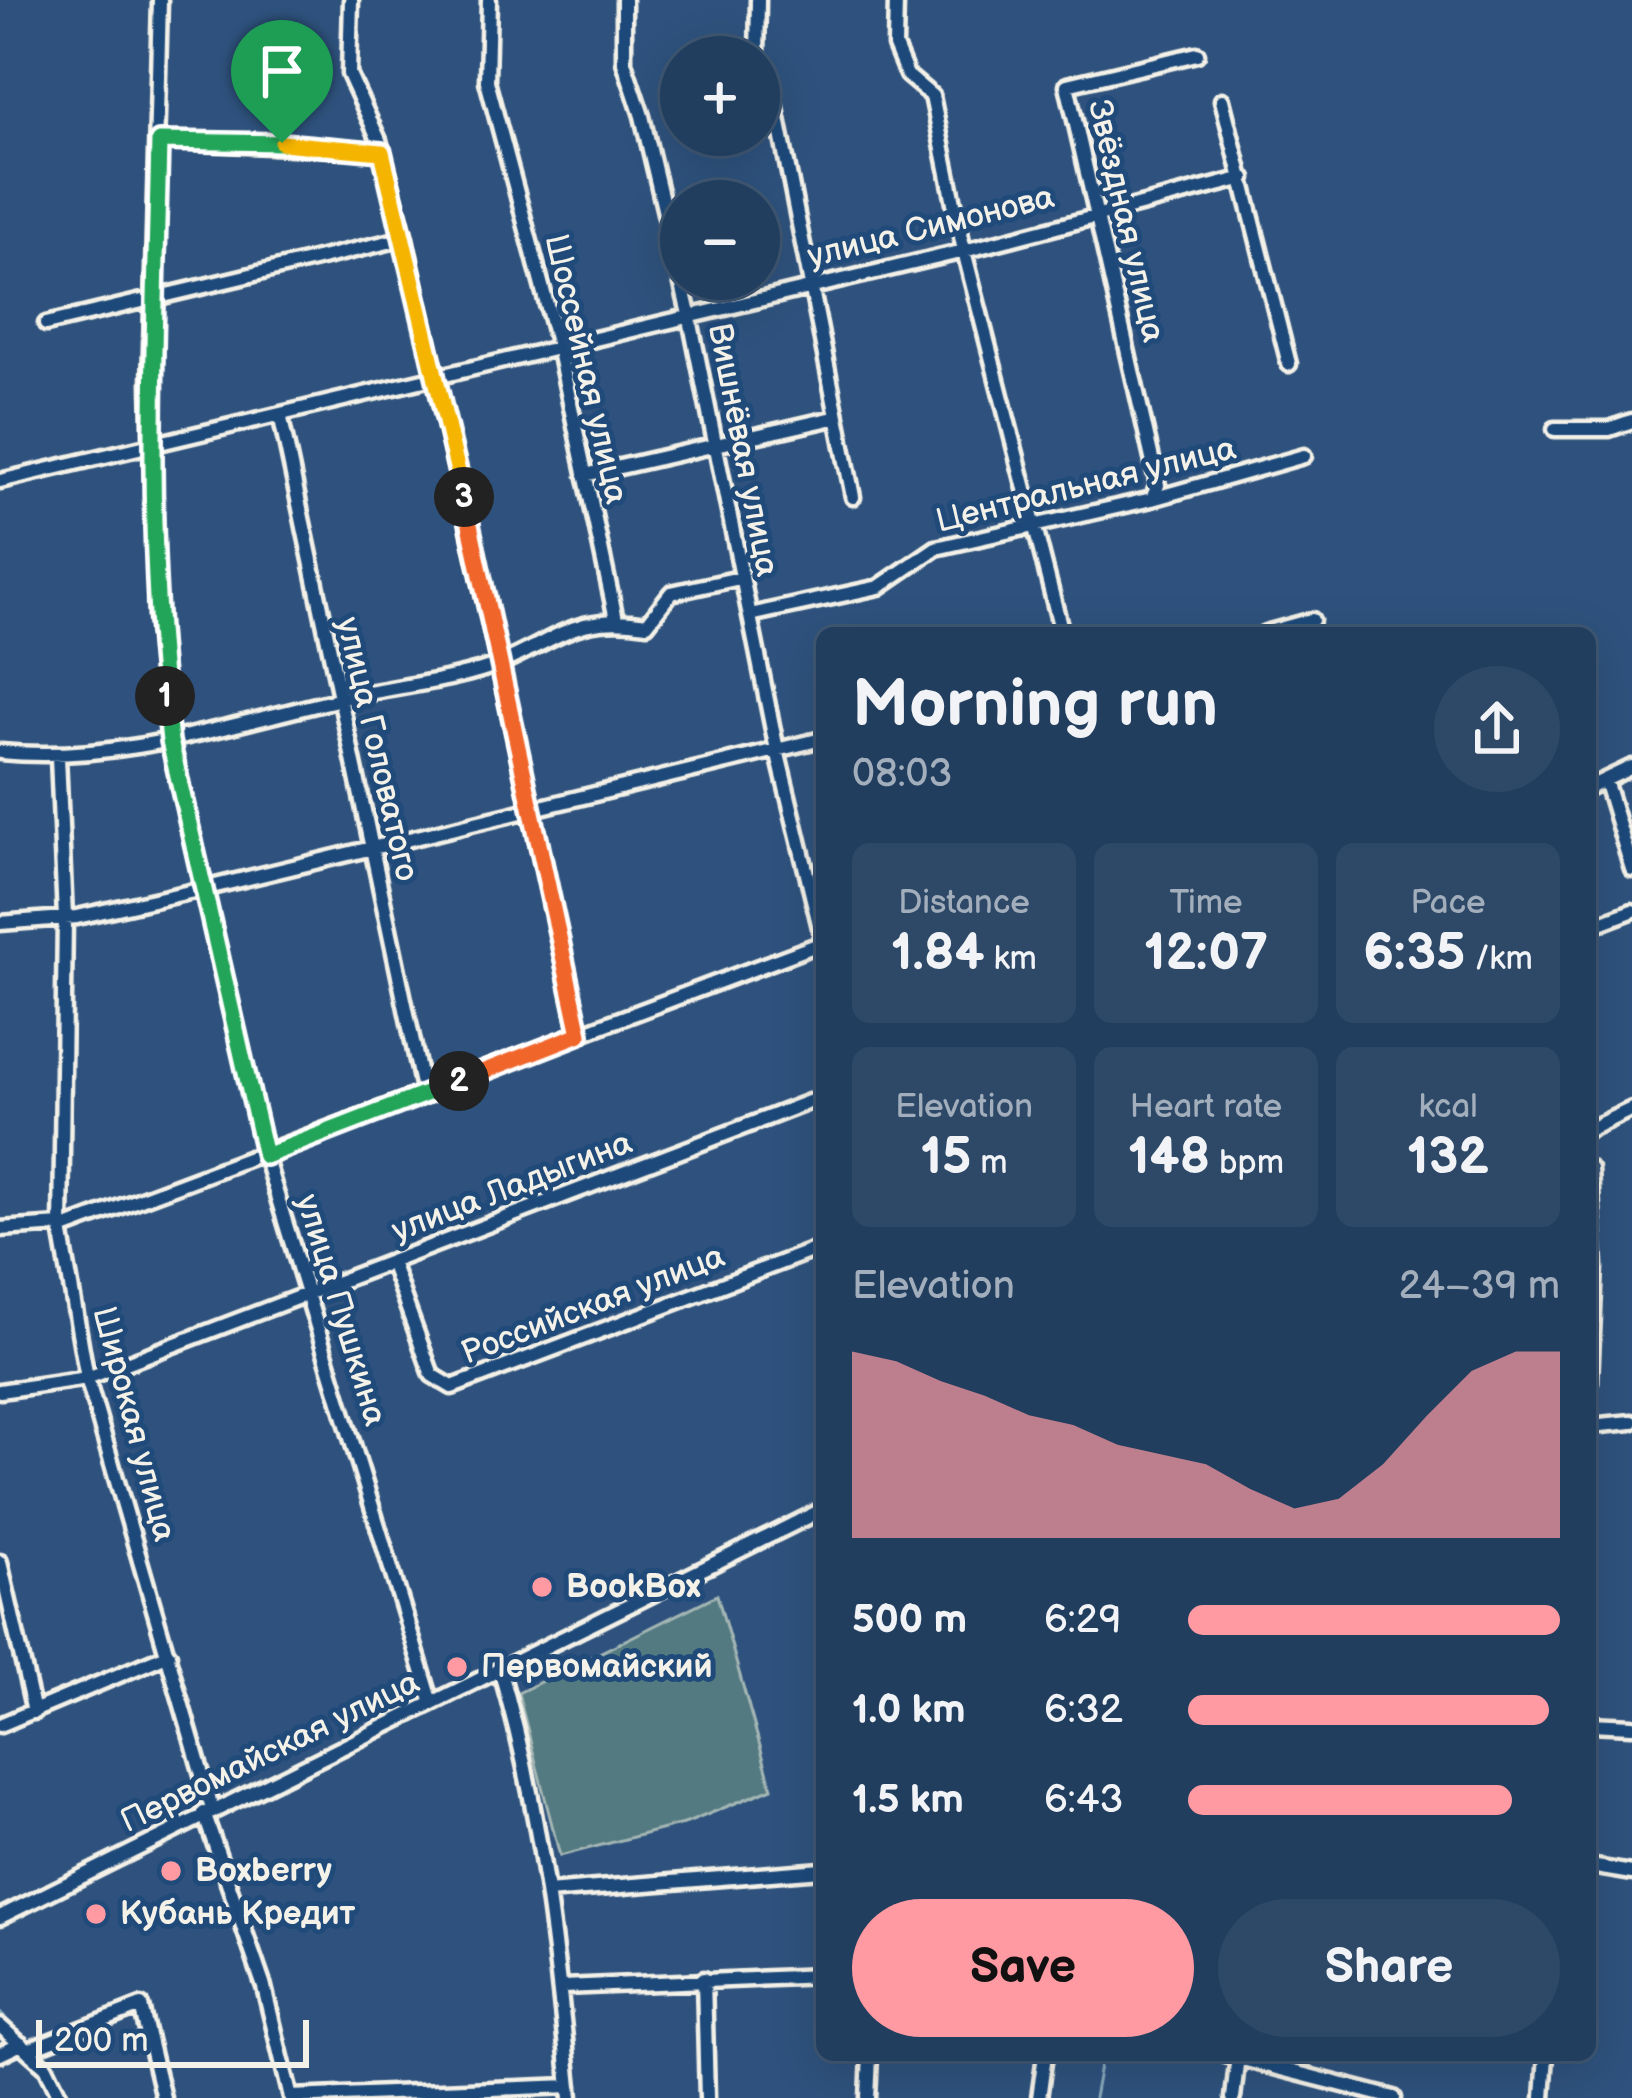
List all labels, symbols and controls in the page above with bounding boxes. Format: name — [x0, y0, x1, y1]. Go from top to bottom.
pin — [231, 20, 333, 143]
map controls — [660, 36, 780, 300]
button: + — [660, 36, 780, 156]
icon: arrive — [249, 38, 315, 104]
street label: Звёздная улица — [1079, 96, 1173, 346]
street label: улица Симонова — [804, 177, 1058, 277]
button: − — [660, 180, 780, 300]
street label: Шоссейная улица — [536, 230, 636, 508]
street label: Вишнёвая улица — [699, 320, 787, 580]
street label: Центральная улица — [932, 428, 1240, 542]
pin: 3 — [434, 467, 494, 527]
text: 3 — [454, 477, 474, 517]
street label: улица Головатого — [327, 613, 427, 885]
pin: 1 — [135, 666, 195, 726]
text: Morning run — [852, 666, 1218, 745]
button: share — [1434, 666, 1560, 792]
text: 1 — [158, 676, 172, 716]
text: 08:03 — [852, 751, 952, 798]
text: Distance — [898, 883, 1030, 923]
text: Time — [1169, 883, 1243, 923]
text: Pace — [1410, 883, 1486, 923]
text: 1.84 — [891, 923, 985, 984]
text: 12:07 — [1144, 923, 1268, 984]
text: 6:35 — [1363, 923, 1466, 984]
text: km — [985, 939, 1037, 979]
text: /km — [1466, 939, 1533, 979]
pin: 2 — [429, 1051, 489, 1111]
text: 2 — [449, 1061, 469, 1101]
text: Elevation — [895, 1087, 1033, 1127]
text: Heart rate — [1130, 1087, 1282, 1127]
text: kcal — [1418, 1087, 1478, 1127]
street label: улица Ладыгина — [386, 1123, 638, 1251]
text: 15 — [920, 1127, 971, 1188]
text: 148 — [1128, 1127, 1210, 1188]
text: 132 — [1407, 1127, 1489, 1188]
text: m — [971, 1143, 1008, 1183]
text: bpm — [1210, 1143, 1284, 1183]
street label: улица Пушкина — [287, 1190, 395, 1430]
street label: Российская улица — [456, 1236, 730, 1374]
text: Elevation — [852, 1263, 1015, 1310]
text: 24–39 m — [1399, 1263, 1560, 1310]
street label: Широкая улица — [83, 1302, 185, 1546]
place label: BookBox — [566, 1567, 701, 1607]
marker: BookBox — [529, 1574, 555, 1600]
text: 500 m — [852, 1597, 967, 1644]
text: 6:29 — [1044, 1597, 1121, 1644]
place label: Первомайский — [481, 1647, 712, 1687]
marker: Первомайский — [444, 1654, 470, 1680]
street label: Первомайская улица — [114, 1662, 426, 1842]
text: 1.0 km — [852, 1687, 966, 1734]
text: 6:32 — [1044, 1687, 1123, 1734]
text: 1.5 km — [852, 1777, 964, 1824]
text: 6:43 — [1044, 1777, 1123, 1824]
place label: Boxberry — [195, 1851, 332, 1891]
marker: Boxberry — [158, 1858, 184, 1884]
place label: Кубань Кредит — [120, 1894, 356, 1934]
button: Save — [852, 1899, 1194, 2037]
button: Share — [1218, 1899, 1560, 2037]
marker: Кубань Кредит — [83, 1901, 109, 1927]
scale bar — [36, 2014, 309, 2067]
text: 200 m — [54, 2021, 148, 2061]

